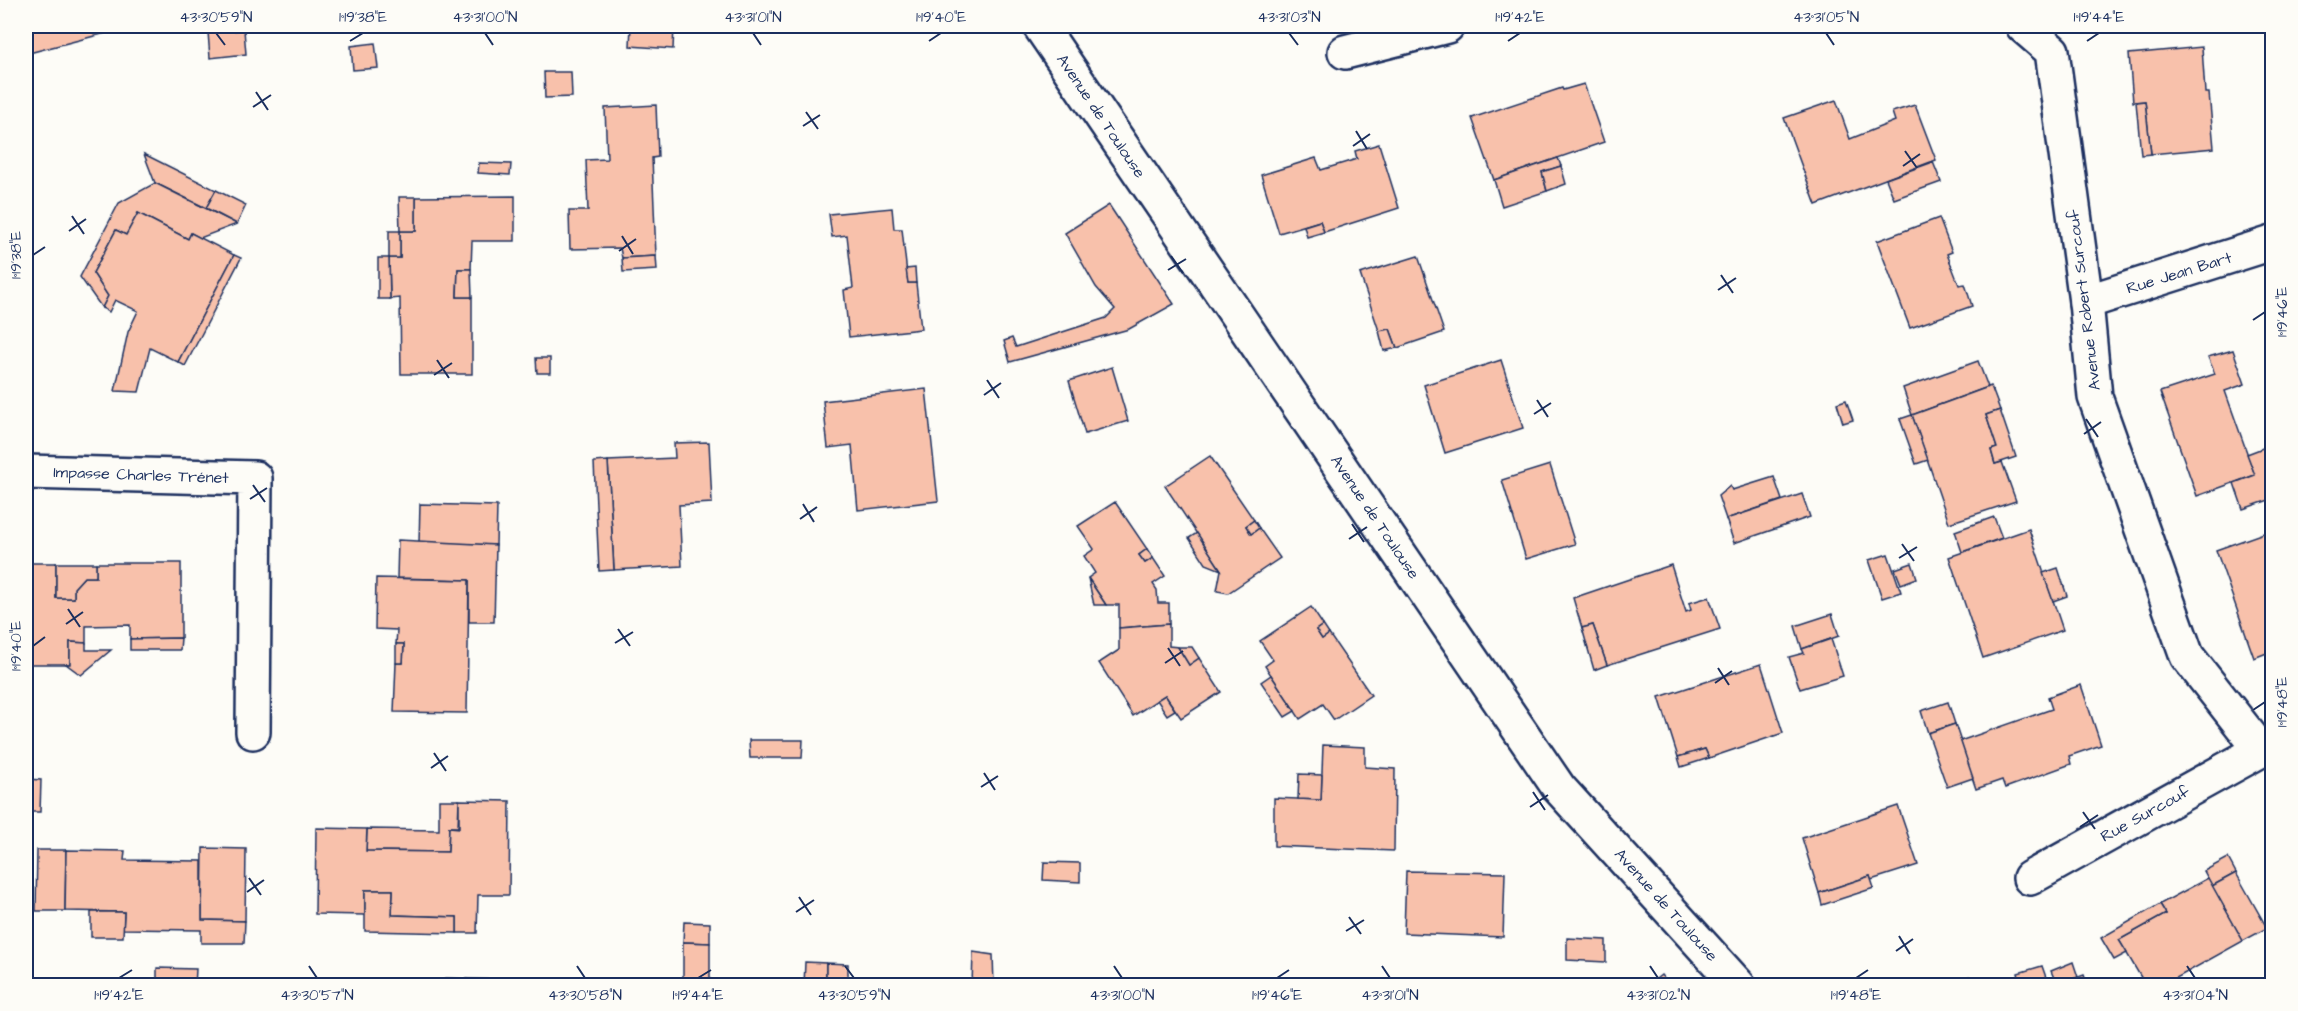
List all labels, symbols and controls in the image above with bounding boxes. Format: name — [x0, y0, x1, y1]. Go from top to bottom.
text: 43°30'59"N — [180, 7, 252, 28]
text: 1°19'38"E — [339, 7, 387, 28]
text: 43°31'00"N — [453, 7, 518, 28]
text: 43°31'01"N — [724, 7, 782, 28]
text: 1°19'40"E — [916, 7, 966, 28]
text: 43°31'03"N — [1257, 7, 1321, 28]
text: 1°19'42"E — [1495, 7, 1545, 28]
text: 43°31'05"N — [1793, 7, 1859, 28]
text: 1°19'44"E — [2074, 7, 2125, 28]
street label: Avenue de Toulouse — [1051, 50, 1151, 183]
street label: Avenue Robert Surcouf — [2062, 208, 2106, 392]
text: 1°19'38"E — [6, 231, 27, 279]
street label: Rue Jean Bart — [2124, 246, 2235, 299]
text: 1°19'46"E — [2272, 287, 2293, 337]
street label: Avenue de Toulouse — [1325, 451, 1425, 584]
street label: Impasse Charles Trénet — [53, 461, 230, 489]
text: 1°19'40"E — [6, 621, 27, 671]
text: 1°19'48"E — [2272, 677, 2293, 727]
street label: Rue Surcouf — [2097, 780, 2194, 848]
street label: Avenue de Toulouse — [1609, 844, 1723, 967]
text: 1°19'42"E — [94, 985, 144, 1006]
text: 43°30'57"N — [280, 985, 354, 1006]
text: 43°30'58"N — [548, 985, 622, 1006]
text: 1°19'44"E — [673, 985, 724, 1006]
text: 43°30'59"N — [818, 985, 890, 1006]
text: 43°31'00"N — [1090, 985, 1155, 1006]
text: 1°19'46"E — [1252, 985, 1302, 1006]
text: 43°31'01"N — [1361, 985, 1419, 1006]
text: 43°31'02"N — [1626, 985, 1690, 1006]
text: 1°19'48"E — [1831, 985, 1881, 1006]
text: 43°31'04"N — [2162, 985, 2228, 1006]

